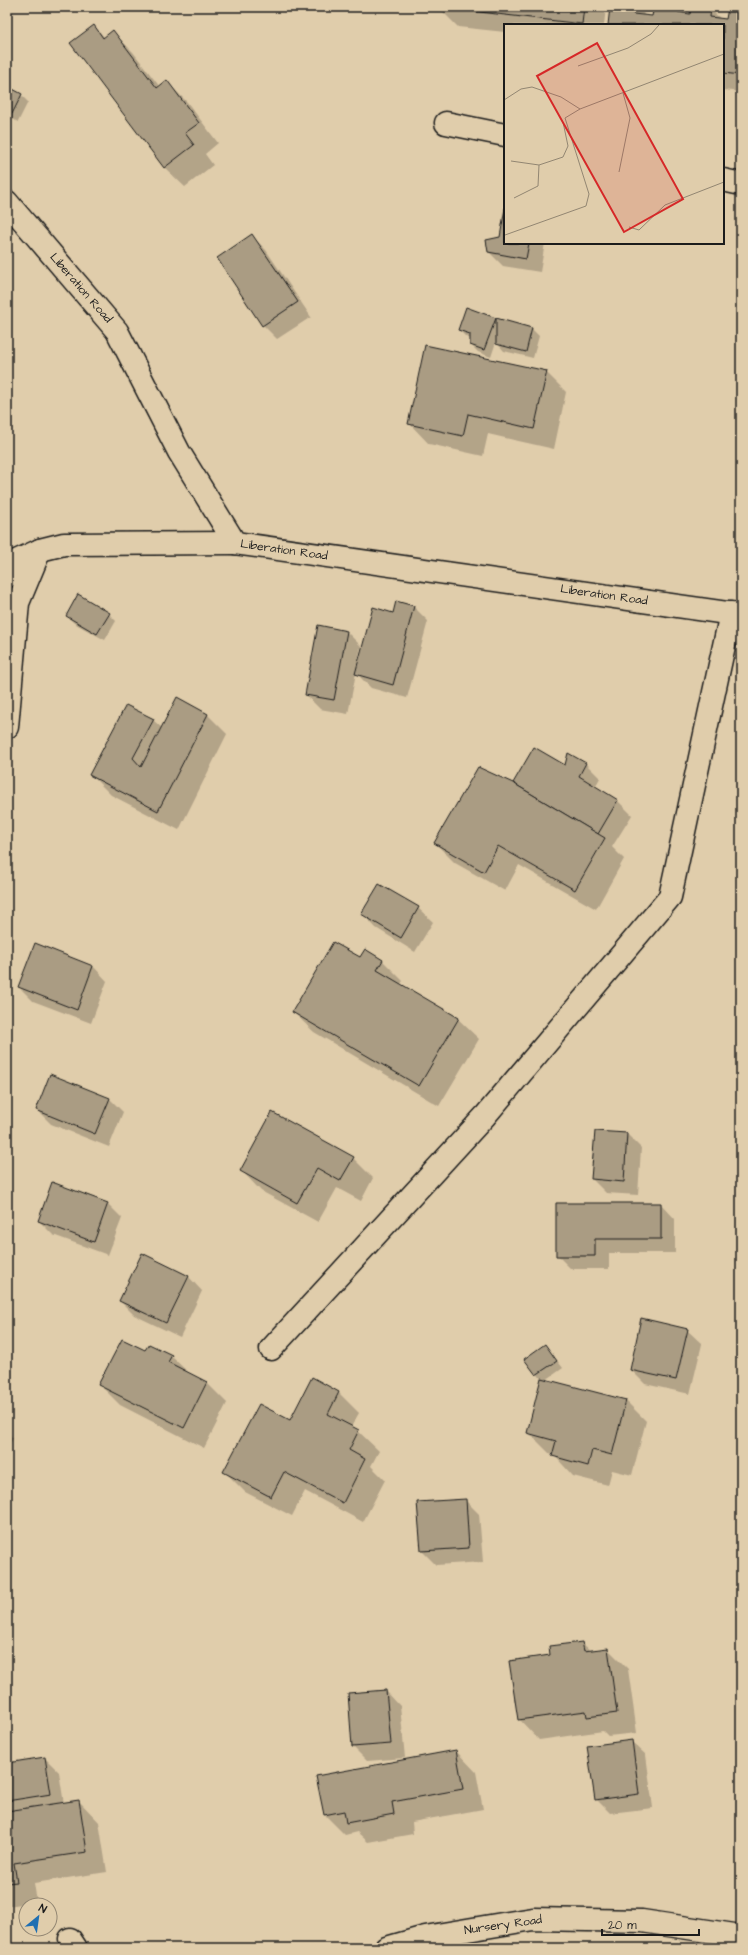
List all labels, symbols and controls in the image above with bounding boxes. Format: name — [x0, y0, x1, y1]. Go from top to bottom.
inset map — [504, 24, 724, 244]
street label: Liberation Road — [46, 249, 116, 327]
street label: Liberation Road — [239, 535, 329, 565]
street label: Liberation Road — [559, 580, 649, 610]
north arrow — [18, 1897, 58, 1937]
text: N — [36, 1900, 49, 1917]
street label: Nursery Road — [463, 1911, 543, 1940]
scale bar — [602, 1911, 699, 1937]
text: 20 m — [608, 1917, 637, 1934]

